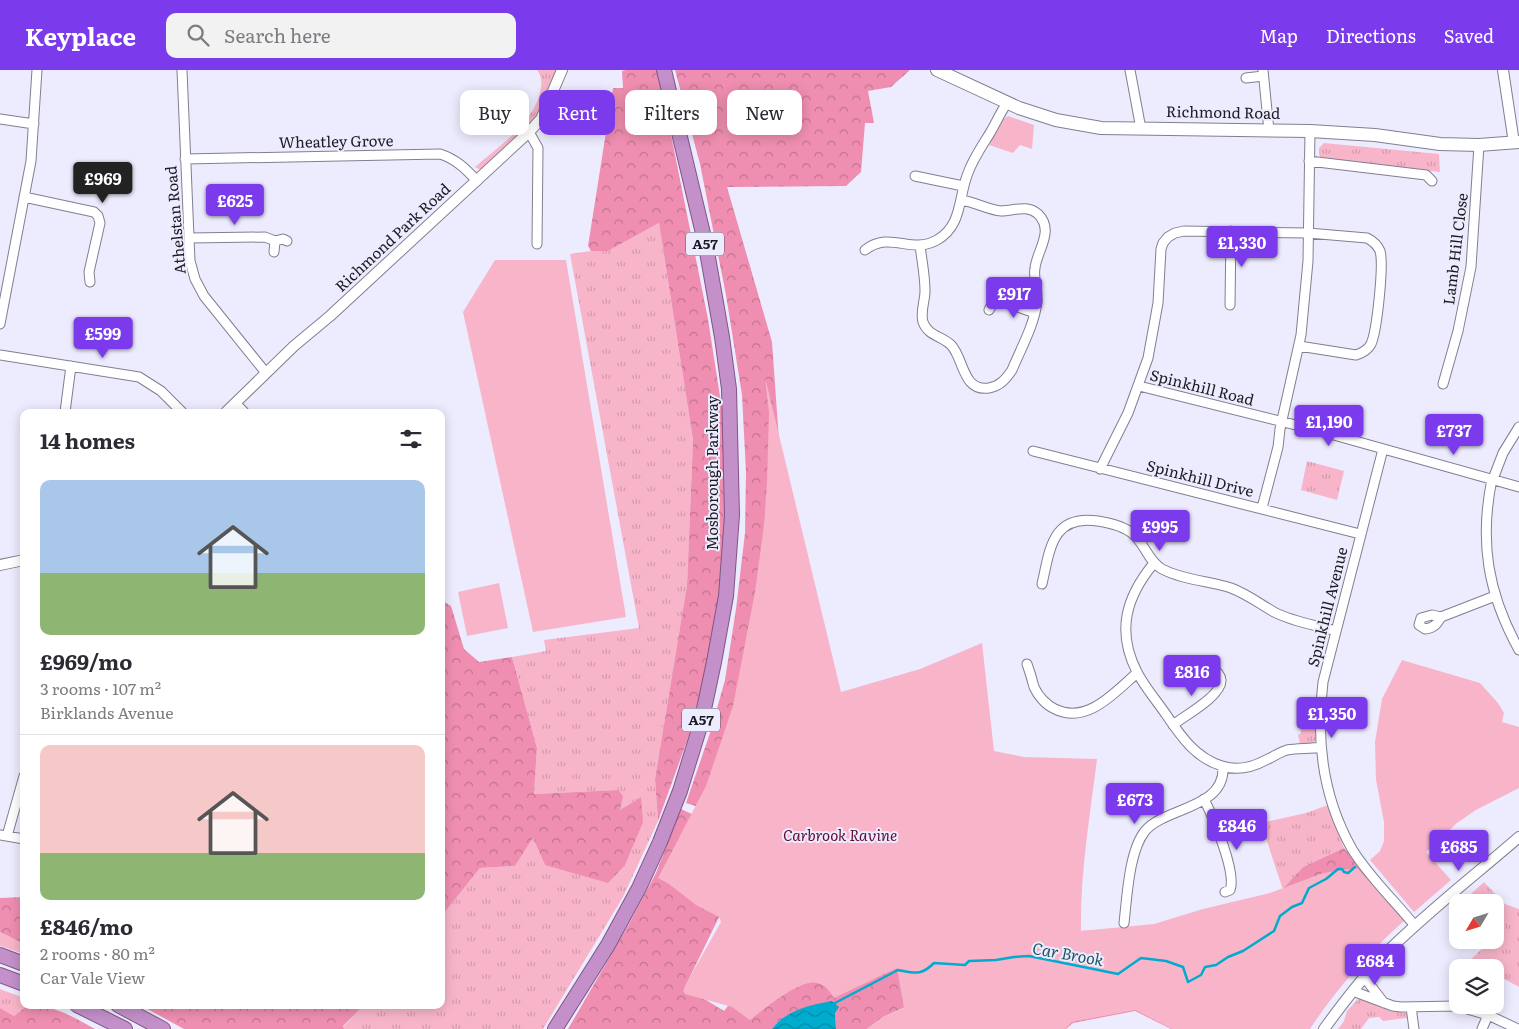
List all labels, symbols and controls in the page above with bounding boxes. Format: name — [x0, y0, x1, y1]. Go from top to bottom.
search box — [166, 13, 516, 58]
text: Keyplace — [25, 18, 136, 53]
icon: search — [184, 21, 212, 49]
text: Search here — [224, 21, 331, 49]
text: Map — [1260, 22, 1298, 49]
text: Directions — [1326, 22, 1416, 49]
text: Saved — [1444, 22, 1494, 49]
chip: Buy — [460, 90, 529, 135]
chip: Rent — [539, 90, 615, 135]
chip: Filters — [625, 90, 717, 135]
chip: New — [727, 90, 802, 135]
street label: Richmond Road — [1166, 99, 1280, 124]
street label: Wheatley Grove — [278, 128, 394, 153]
pin: £969 — [73, 162, 133, 204]
street label: Athelstan Road — [158, 165, 191, 275]
text: £969 — [84, 166, 122, 190]
street label: Richmond Park Road — [329, 177, 455, 297]
pin: £625 — [205, 184, 265, 226]
text: £625 — [217, 188, 253, 212]
street label: Lamb Hill Close — [1436, 191, 1473, 306]
pin: £1,330 — [1201, 226, 1283, 268]
text: £1,330 — [1218, 230, 1266, 254]
road number: A57 — [686, 232, 724, 255]
pin: £917 — [984, 276, 1044, 319]
text: £917 — [997, 281, 1031, 305]
pin: £599 — [73, 316, 133, 359]
text: £599 — [85, 321, 121, 345]
street label: Spinkhill Road — [1148, 362, 1257, 411]
street label: Mosborough Parkway — [700, 395, 723, 551]
pin: £1,190 — [1288, 404, 1370, 447]
text: £1,190 — [1305, 409, 1353, 433]
pin: £737 — [1424, 414, 1484, 456]
text: £737 — [1436, 418, 1472, 442]
text: 14 homes — [40, 424, 135, 455]
icon: filters — [397, 425, 425, 453]
street label: Spinkhill Drive — [1144, 453, 1257, 502]
pin: £995 — [1130, 510, 1190, 552]
icon: home — [188, 512, 278, 602]
text: £995 — [1142, 514, 1178, 538]
street label: Spinkhill Avenue — [1301, 544, 1353, 669]
text: £969/mo — [40, 645, 132, 676]
pin: £816 — [1162, 654, 1222, 697]
text: £816 — [1174, 659, 1210, 683]
text: 3 rooms · 107 m² — [40, 676, 161, 700]
pin: £1,350 — [1291, 696, 1373, 739]
text: Birklands Avenue — [40, 700, 174, 724]
text: £1,350 — [1308, 701, 1356, 725]
road number: A57 — [682, 708, 720, 732]
icon: home — [188, 778, 278, 868]
pin: £673 — [1105, 782, 1165, 825]
text: £673 — [1117, 787, 1153, 811]
pin: £846 — [1207, 808, 1267, 851]
text: £846 — [1218, 813, 1256, 837]
park label: Carbrook Ravine — [783, 823, 897, 846]
pin: £685 — [1429, 830, 1489, 872]
text: £685 — [1440, 834, 1478, 858]
north arrow — [1449, 894, 1504, 949]
map controls — [1449, 894, 1504, 1014]
text: £846/mo — [40, 910, 133, 941]
water label: Car Brook — [1031, 935, 1106, 971]
text: 2 rooms · 80 m² — [40, 941, 155, 965]
pin: £684 — [1345, 944, 1405, 986]
text: £684 — [1356, 948, 1394, 972]
button: layers — [1449, 959, 1504, 1014]
text: Car Vale View — [40, 965, 145, 989]

